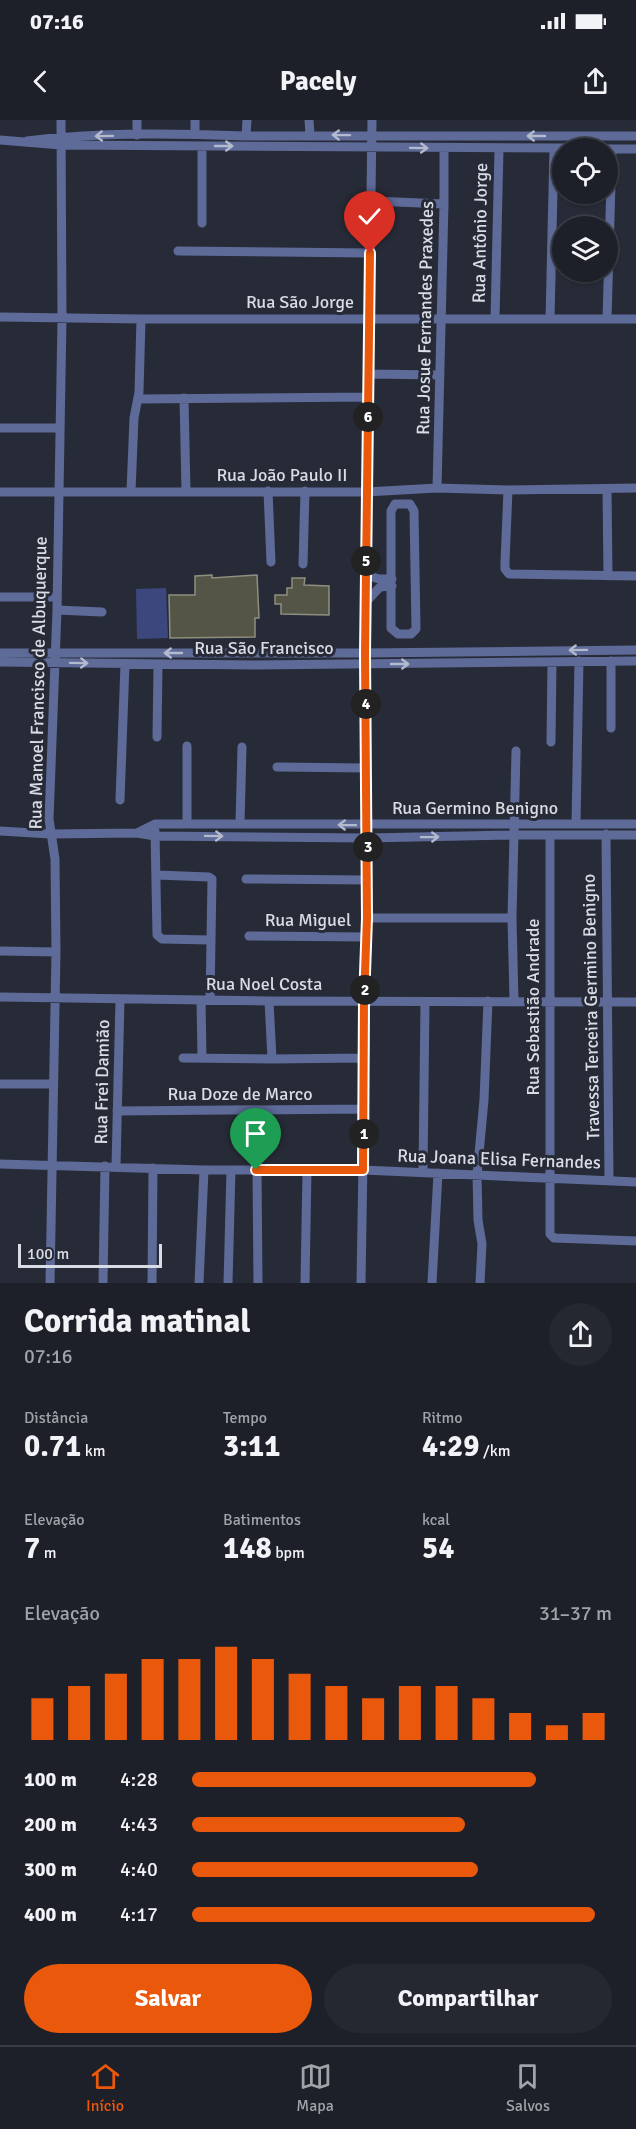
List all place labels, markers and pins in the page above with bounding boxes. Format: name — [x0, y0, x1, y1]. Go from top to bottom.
pin — [344, 191, 395, 253]
pin: 6 — [353, 402, 383, 432]
pin: 5 — [351, 546, 381, 576]
pin: 4 — [351, 689, 381, 719]
pin: 3 — [353, 832, 383, 862]
pin: 2 — [350, 975, 380, 1005]
pin — [230, 1108, 281, 1170]
pin: 1 — [349, 1119, 379, 1149]

